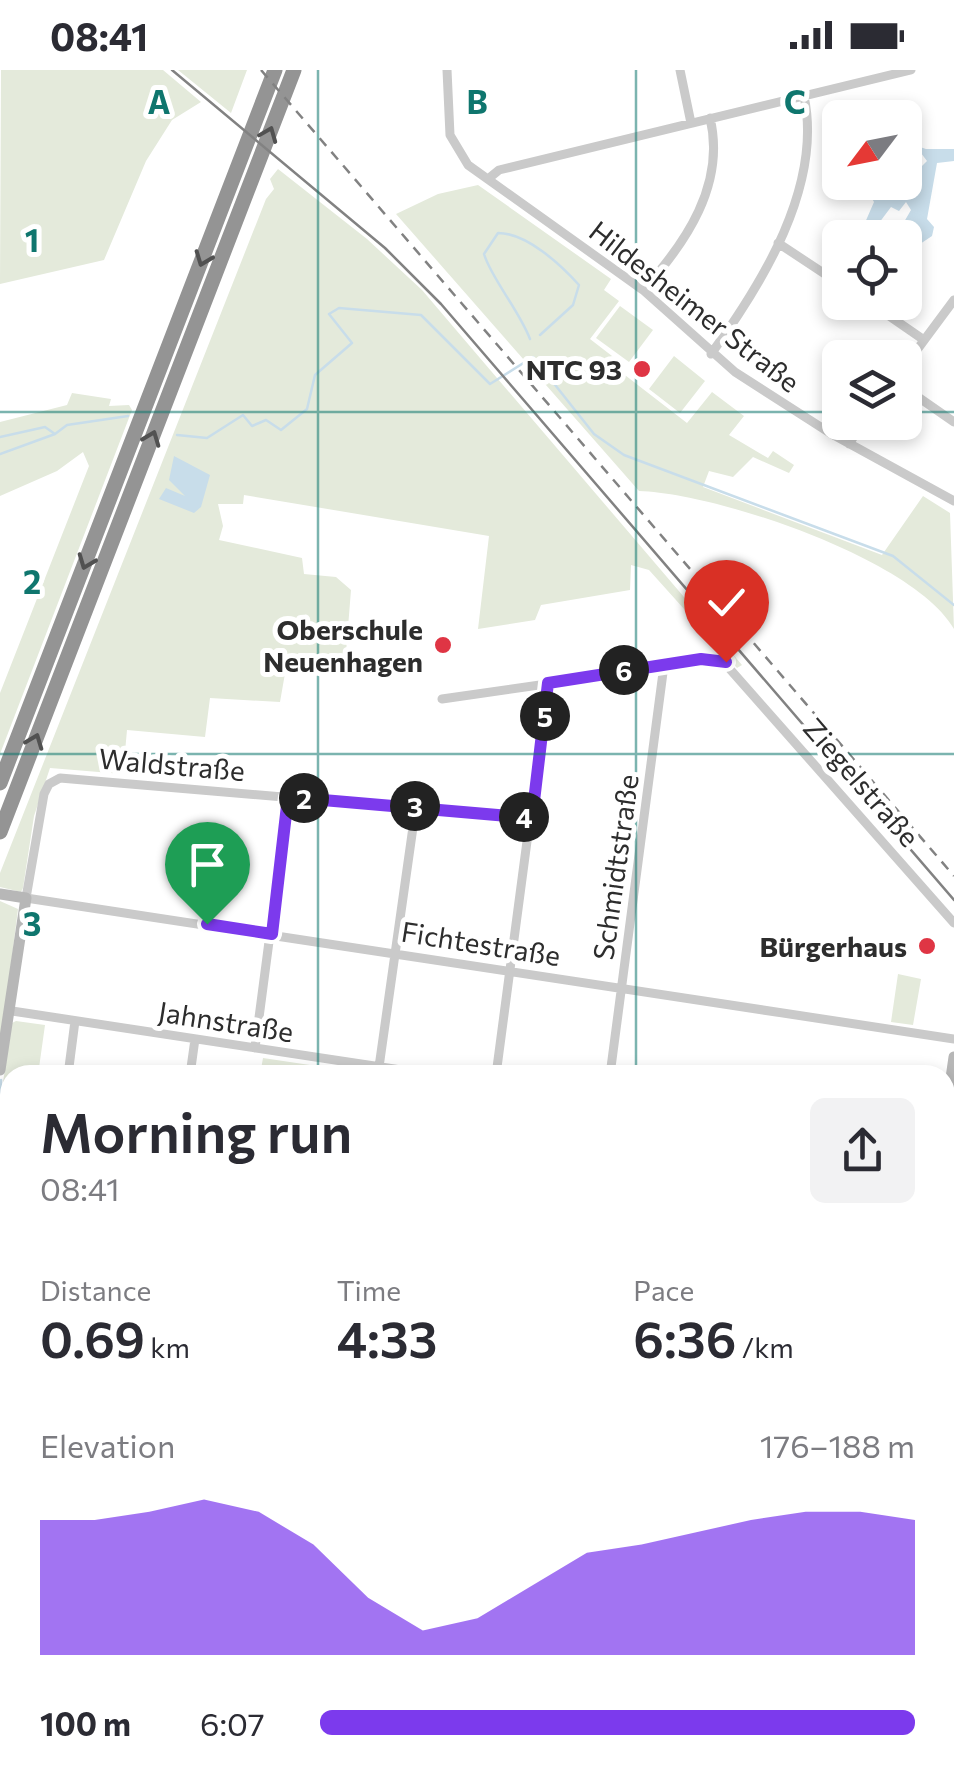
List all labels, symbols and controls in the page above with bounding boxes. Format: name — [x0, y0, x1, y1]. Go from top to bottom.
text: 08:41 — [50, 12, 148, 59]
text: A — [148, 81, 171, 121]
text: B — [466, 81, 488, 121]
text: C — [784, 81, 806, 121]
north arrow — [822, 100, 922, 200]
map controls — [822, 100, 922, 440]
one-way arrow — [257, 127, 277, 144]
street label: Hildesheimer Straße — [583, 213, 807, 399]
text: 1 — [25, 219, 39, 259]
button: locate — [822, 220, 922, 320]
one-way arrow — [195, 250, 215, 267]
button: layers — [822, 340, 922, 440]
place label: NTC 93 — [526, 352, 622, 386]
marker: NTC 93 — [631, 358, 653, 380]
one-way arrow — [140, 430, 161, 447]
one-way arrow — [77, 553, 98, 570]
pin — [684, 560, 769, 663]
text: 2 — [23, 561, 41, 601]
icon: check — [699, 575, 754, 630]
place label: Oberschule Neuenhagen — [263, 612, 423, 678]
marker: Oberschule Neuenhagen — [432, 634, 454, 656]
pin: 6 — [599, 645, 649, 695]
text: 6 — [615, 653, 633, 687]
pin: 5 — [520, 691, 570, 741]
text: 5 — [537, 699, 553, 733]
street label: Ziegelstraße — [797, 711, 927, 853]
one-way arrow — [24, 733, 44, 751]
street label: Waldstraße — [98, 741, 246, 787]
street label: Schmidtstraße — [585, 772, 645, 962]
pin: 2 — [279, 773, 329, 823]
text: 2 — [296, 781, 312, 815]
pin: 3 — [390, 781, 440, 831]
text: 3 — [407, 789, 423, 823]
pin: 4 — [499, 792, 549, 842]
text: 4 — [515, 800, 533, 834]
pin — [165, 822, 250, 925]
icon: arrive — [180, 837, 235, 892]
text: 3 — [23, 903, 41, 943]
street label: Fichtestraße — [399, 914, 563, 972]
place label: Bürgerhaus — [760, 929, 907, 963]
marker: Bürgerhaus — [916, 935, 938, 957]
street label: Jahnstraße — [156, 994, 296, 1048]
text: Morning run — [40, 1097, 352, 1164]
button: share — [810, 1098, 915, 1203]
text: 08:41 — [40, 1168, 120, 1208]
text: Distance — [40, 1273, 151, 1307]
text: Time — [337, 1273, 401, 1307]
text: Pace — [633, 1273, 694, 1307]
text: 0.69 — [40, 1307, 145, 1368]
text: 4:33 — [337, 1307, 437, 1368]
text: 6:36 — [633, 1307, 736, 1368]
text: km — [145, 1330, 190, 1364]
text: /km — [736, 1330, 794, 1364]
text: Elevation — [40, 1425, 175, 1465]
text: 176–188 m — [760, 1425, 915, 1465]
text: 100 m — [40, 1703, 131, 1743]
text: 6:07 — [200, 1703, 265, 1743]

